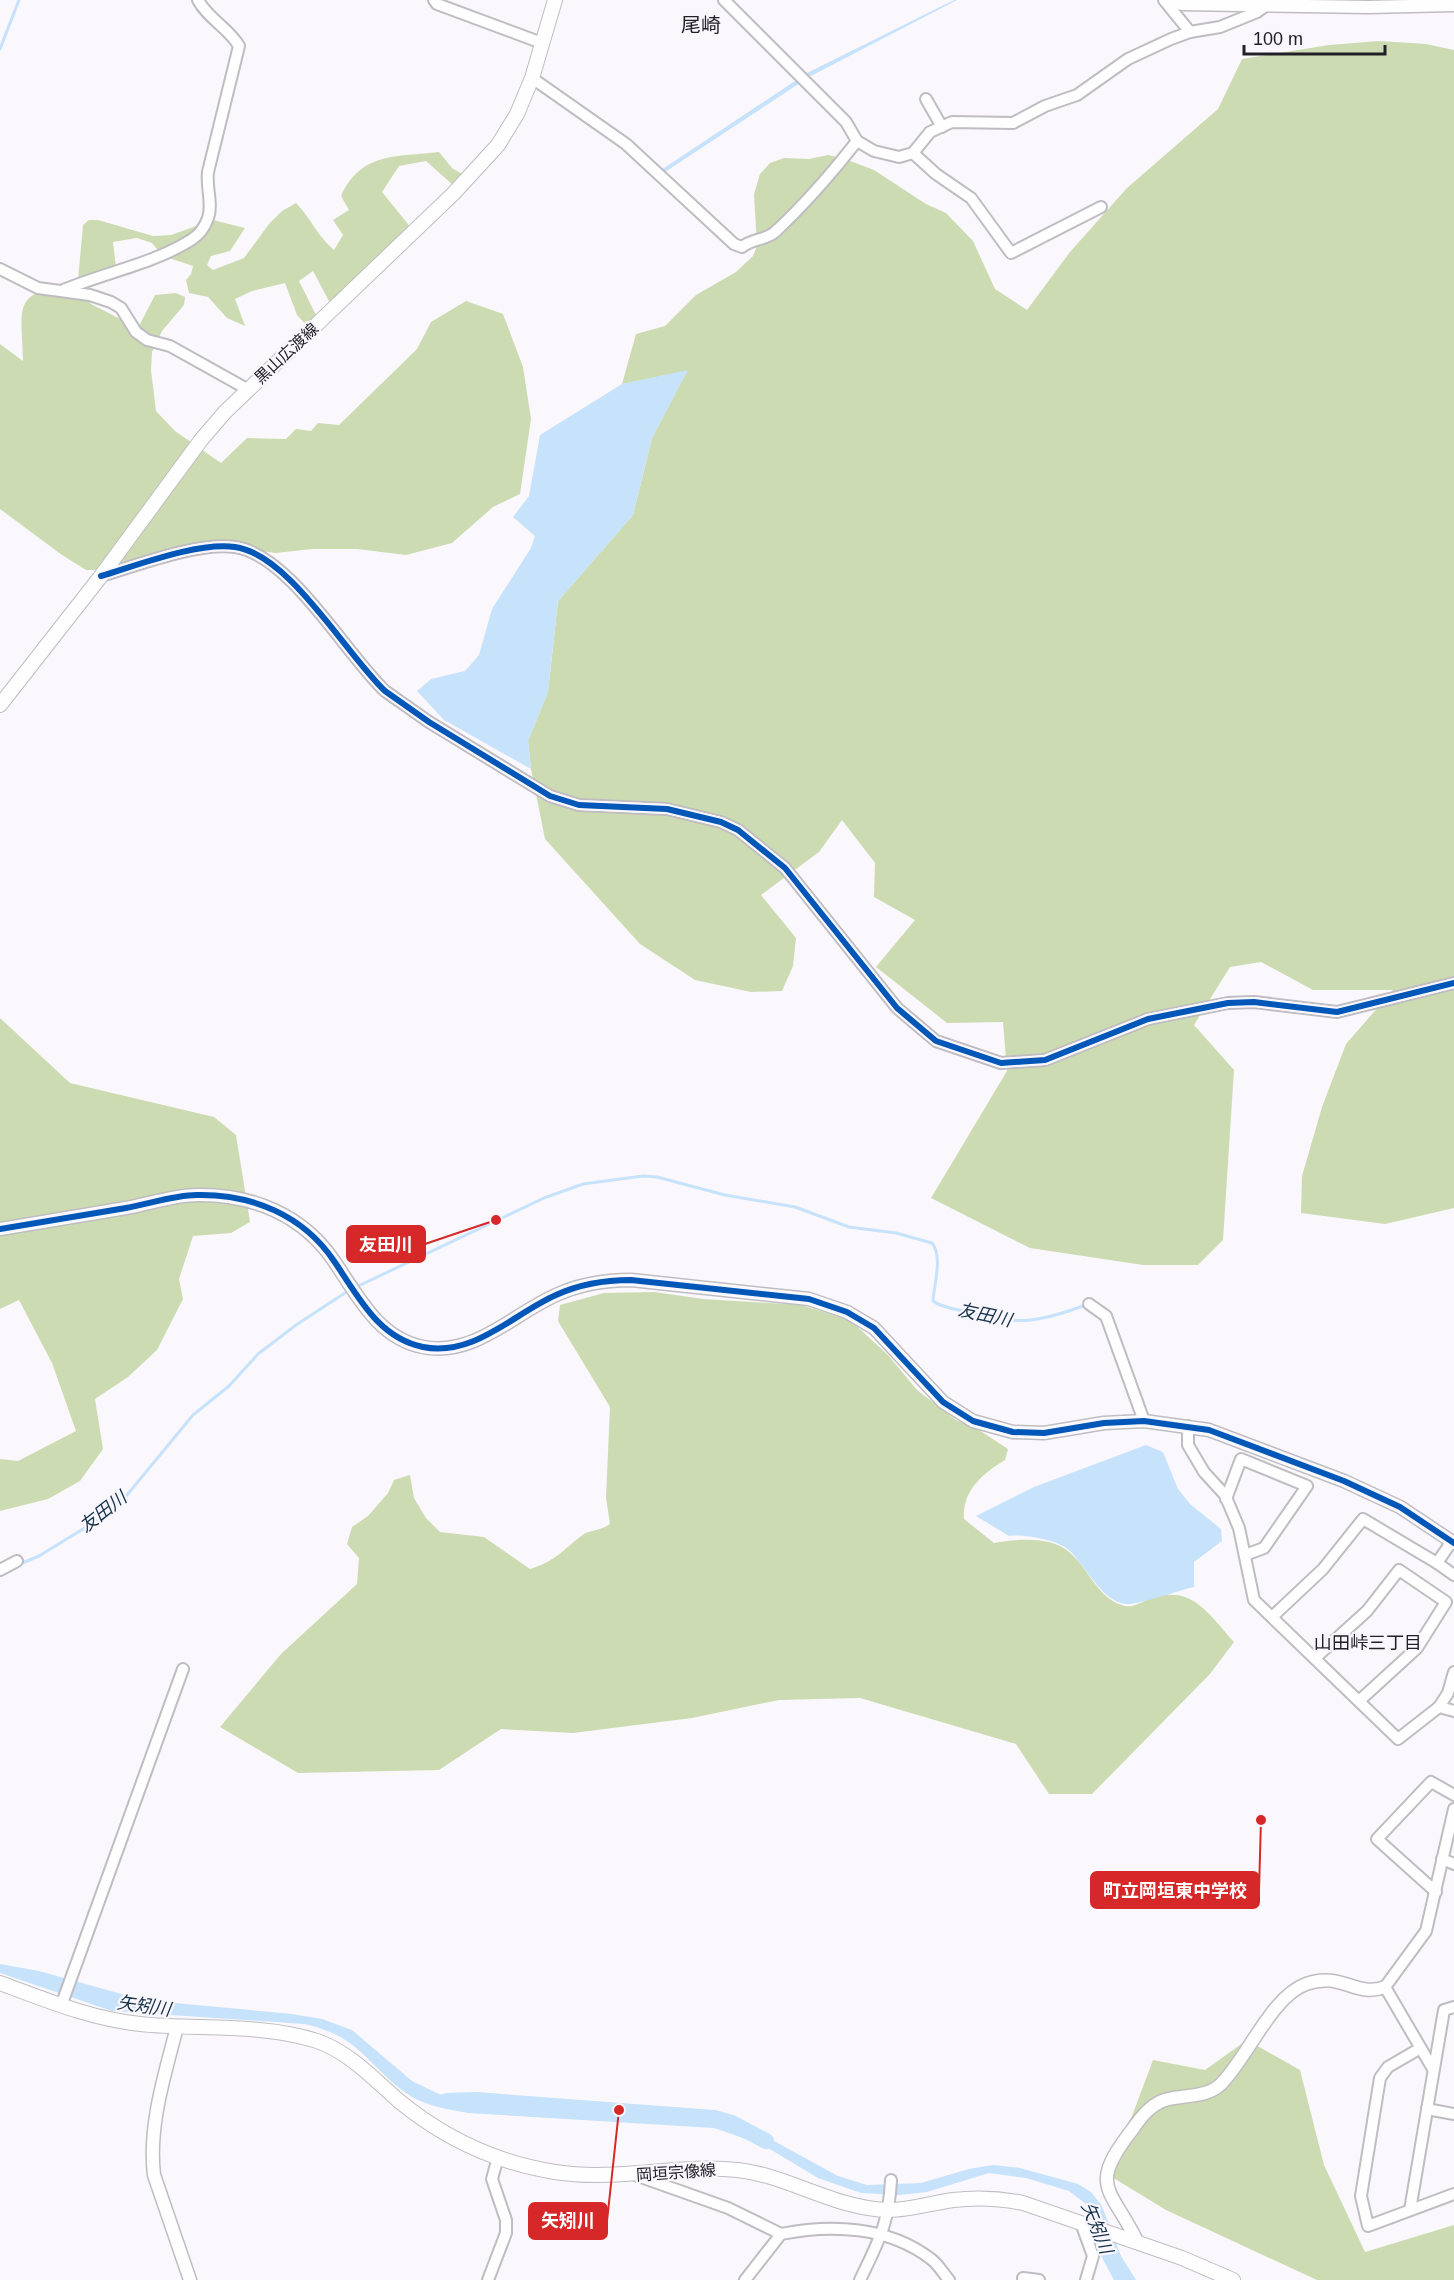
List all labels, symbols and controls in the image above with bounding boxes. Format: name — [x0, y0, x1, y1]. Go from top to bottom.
district label: 尾崎 — [681, 14, 721, 36]
scale bar — [1244, 18, 1385, 56]
text: 100 m — [1253, 29, 1303, 49]
street label: 黒山広渡線 — [251, 320, 321, 387]
callout: 友田川 — [347, 1226, 425, 1262]
text: 友田川 — [359, 1235, 413, 1255]
water label: 友田川 — [957, 1300, 1015, 1331]
water label: 友田川 — [76, 1486, 132, 1537]
district label: 山田峠三丁目 — [1314, 1633, 1422, 1653]
callout: 町立岡垣東中学校 — [1091, 1872, 1259, 1908]
text: 町立岡垣東中学校 — [1103, 1881, 1247, 1901]
water label: 矢矧川 — [116, 1992, 174, 2020]
street label: 岡垣宗像線 — [636, 2161, 717, 2184]
water label: 矢矧川 — [1078, 2199, 1117, 2259]
callout: 矢矧川 — [529, 2203, 607, 2239]
text: 矢矧川 — [541, 2211, 595, 2231]

